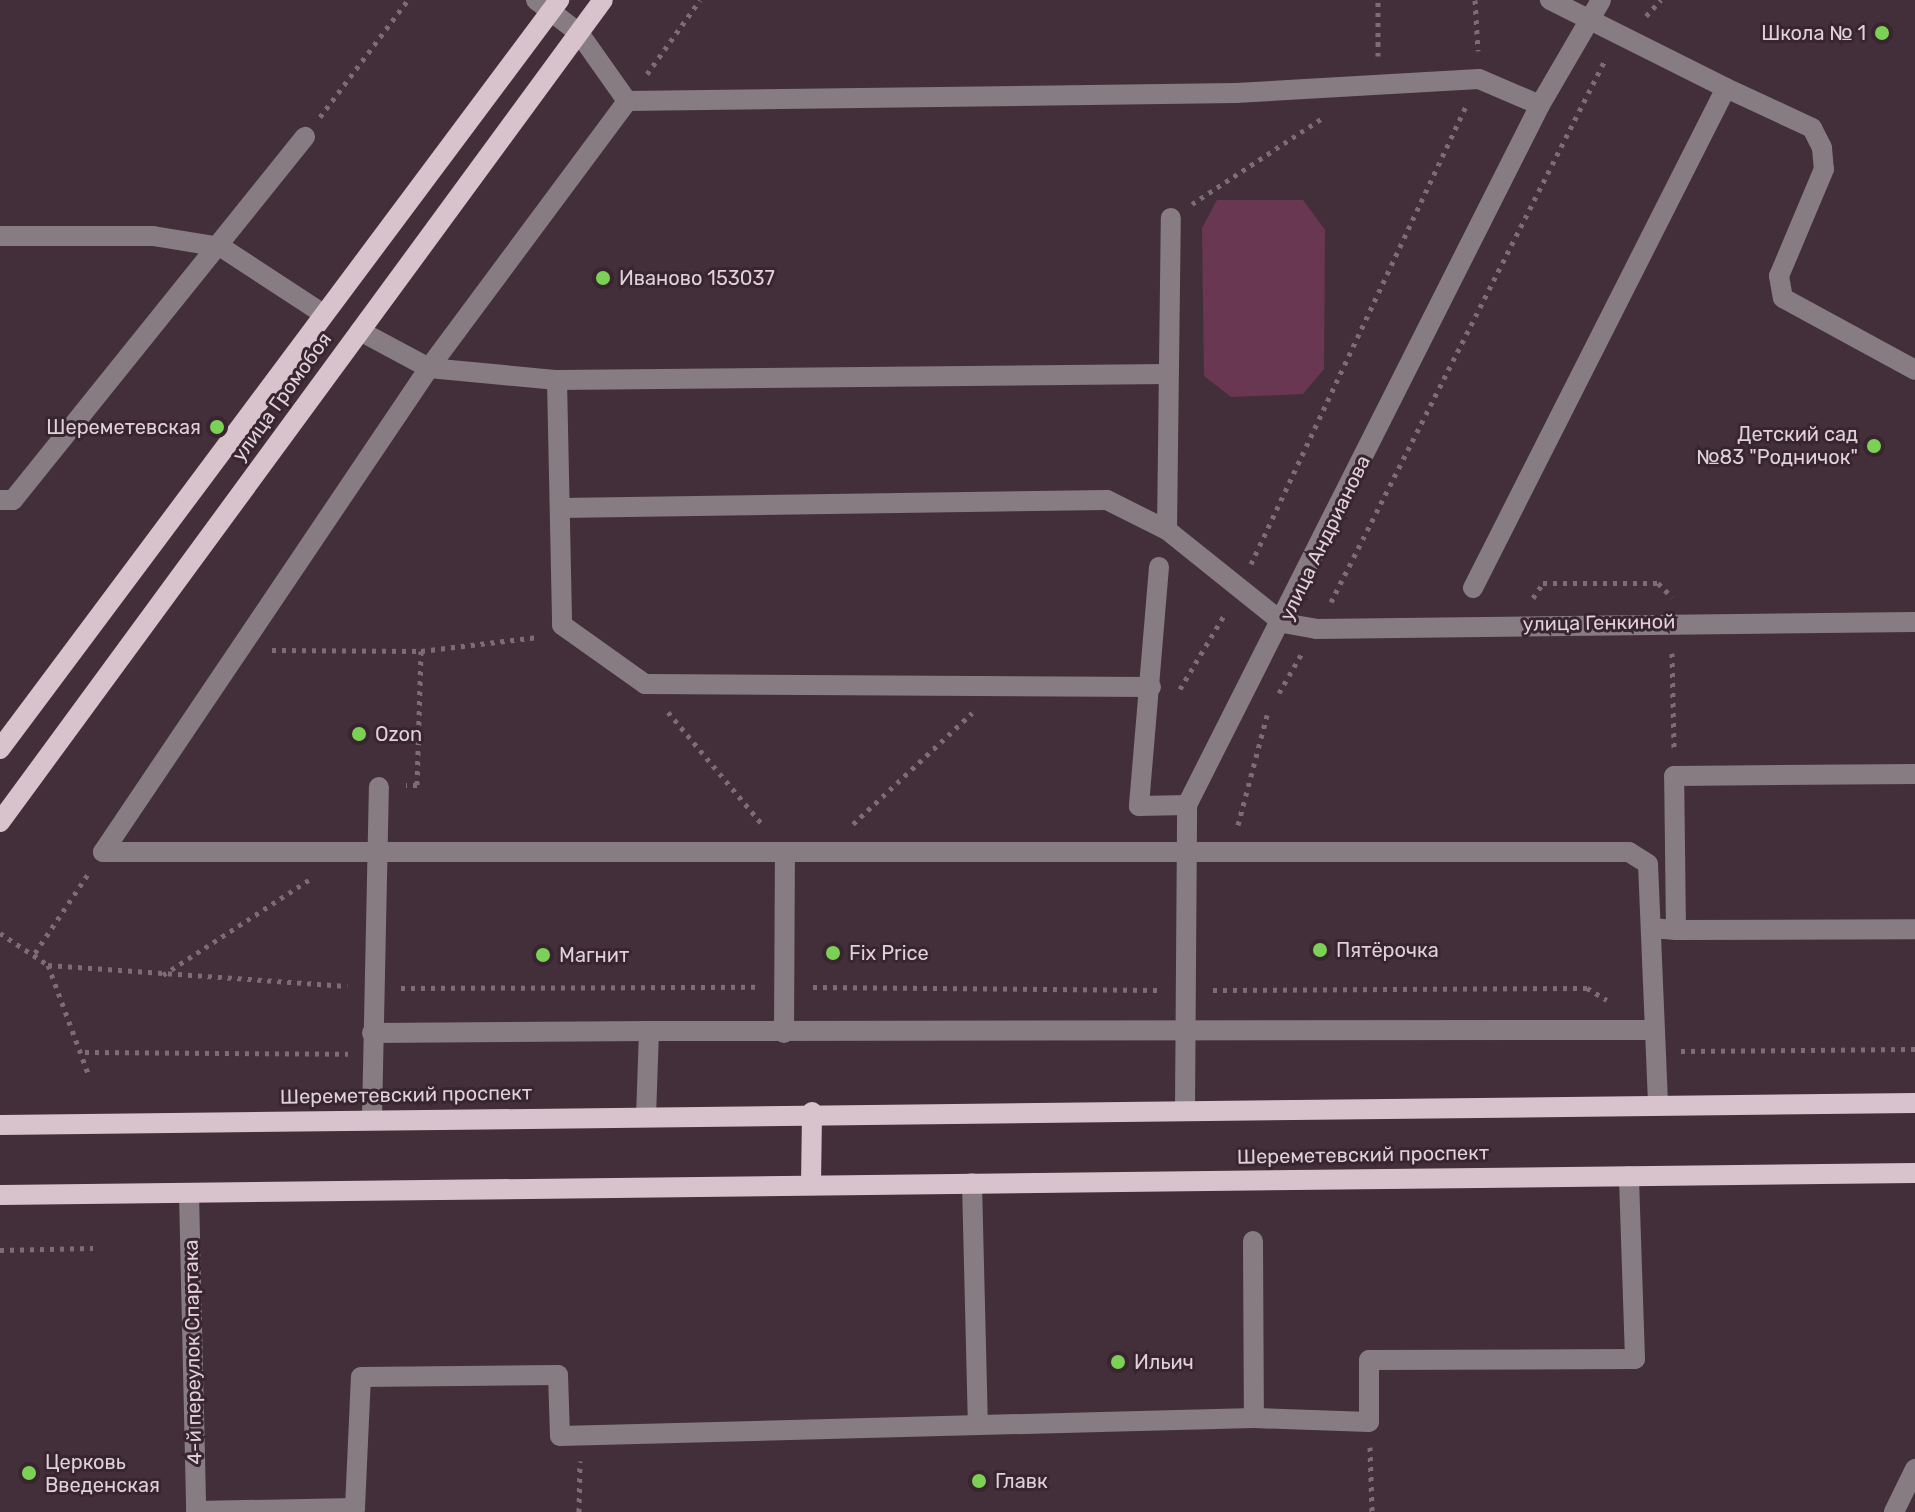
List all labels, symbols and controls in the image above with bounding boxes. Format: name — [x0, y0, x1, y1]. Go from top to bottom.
place label: Школа № 1 — [1761, 21, 1866, 45]
marker: Школа № 1 — [1873, 24, 1891, 42]
place label: Иваново 153037 — [619, 266, 775, 290]
marker: Иваново 153037 — [594, 269, 612, 287]
street label: улица Громобоя — [227, 328, 337, 466]
place label: Шереметевская — [46, 415, 201, 439]
marker: Шереметевская — [208, 418, 226, 436]
place label: Детский сад №83 "Родничок" — [1696, 422, 1858, 469]
marker: Детский сад №83 "Родничок" — [1865, 437, 1883, 455]
street label: улица Андрианова — [1275, 451, 1375, 625]
street label: улица Генкиной — [1523, 610, 1675, 636]
place label: Ozon — [375, 722, 422, 746]
marker: Ozon — [350, 725, 368, 743]
place label: Пятёрочка — [1336, 938, 1439, 962]
place label: Fix Price — [849, 941, 929, 965]
marker: Пятёрочка — [1311, 941, 1329, 959]
place label: Магнит — [559, 943, 629, 967]
marker: Fix Price — [824, 944, 842, 962]
marker: Магнит — [534, 946, 552, 964]
street label: Шереметевский проспект — [280, 1081, 532, 1109]
street label: Шереметевский проспект — [1237, 1141, 1489, 1169]
street label: 4-й переулок Спартака — [179, 1239, 207, 1465]
place label: Ильич — [1134, 1350, 1194, 1374]
marker: Ильич — [1109, 1353, 1127, 1371]
place label: Церковь Введенская — [45, 1450, 160, 1497]
marker: Церковь Введенская — [20, 1464, 38, 1482]
place label: Главк — [995, 1469, 1048, 1493]
marker: Главк — [970, 1472, 988, 1490]

